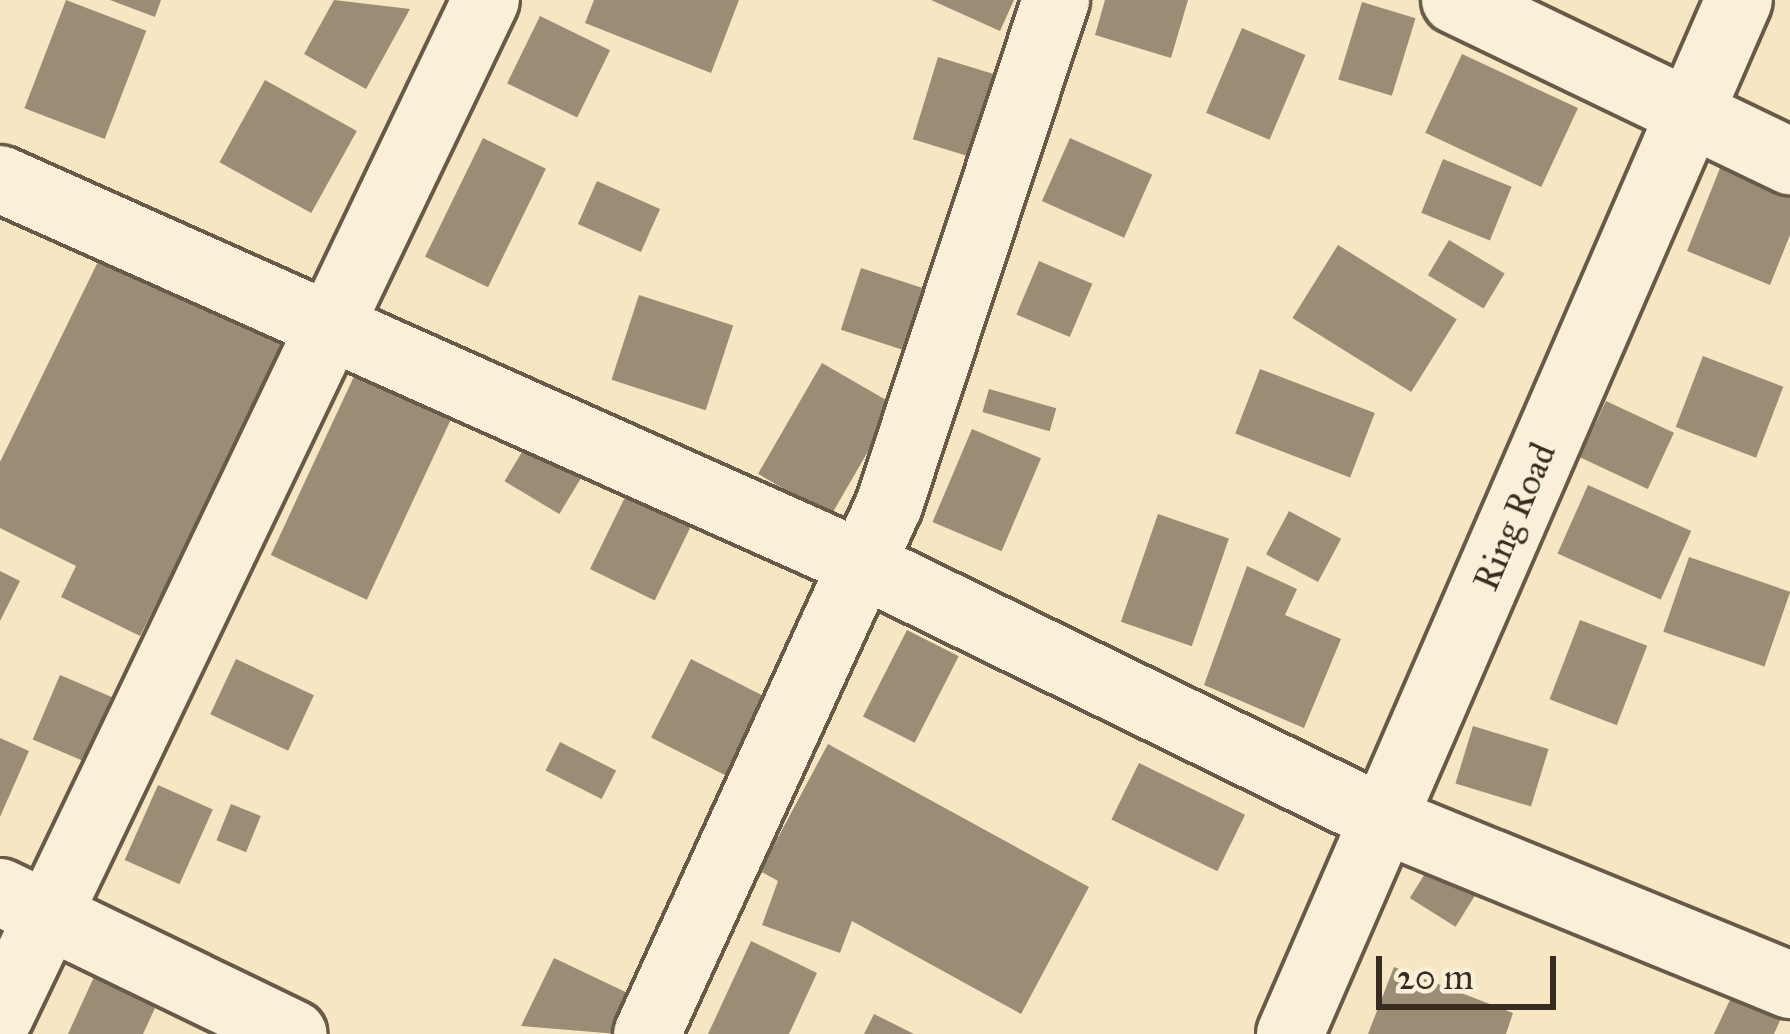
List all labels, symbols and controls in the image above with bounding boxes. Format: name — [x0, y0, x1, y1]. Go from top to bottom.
street label: Ring Road — [1465, 437, 1565, 597]
scale bar — [1382, 932, 1562, 1006]
text: 20 m — [1397, 955, 1474, 999]

